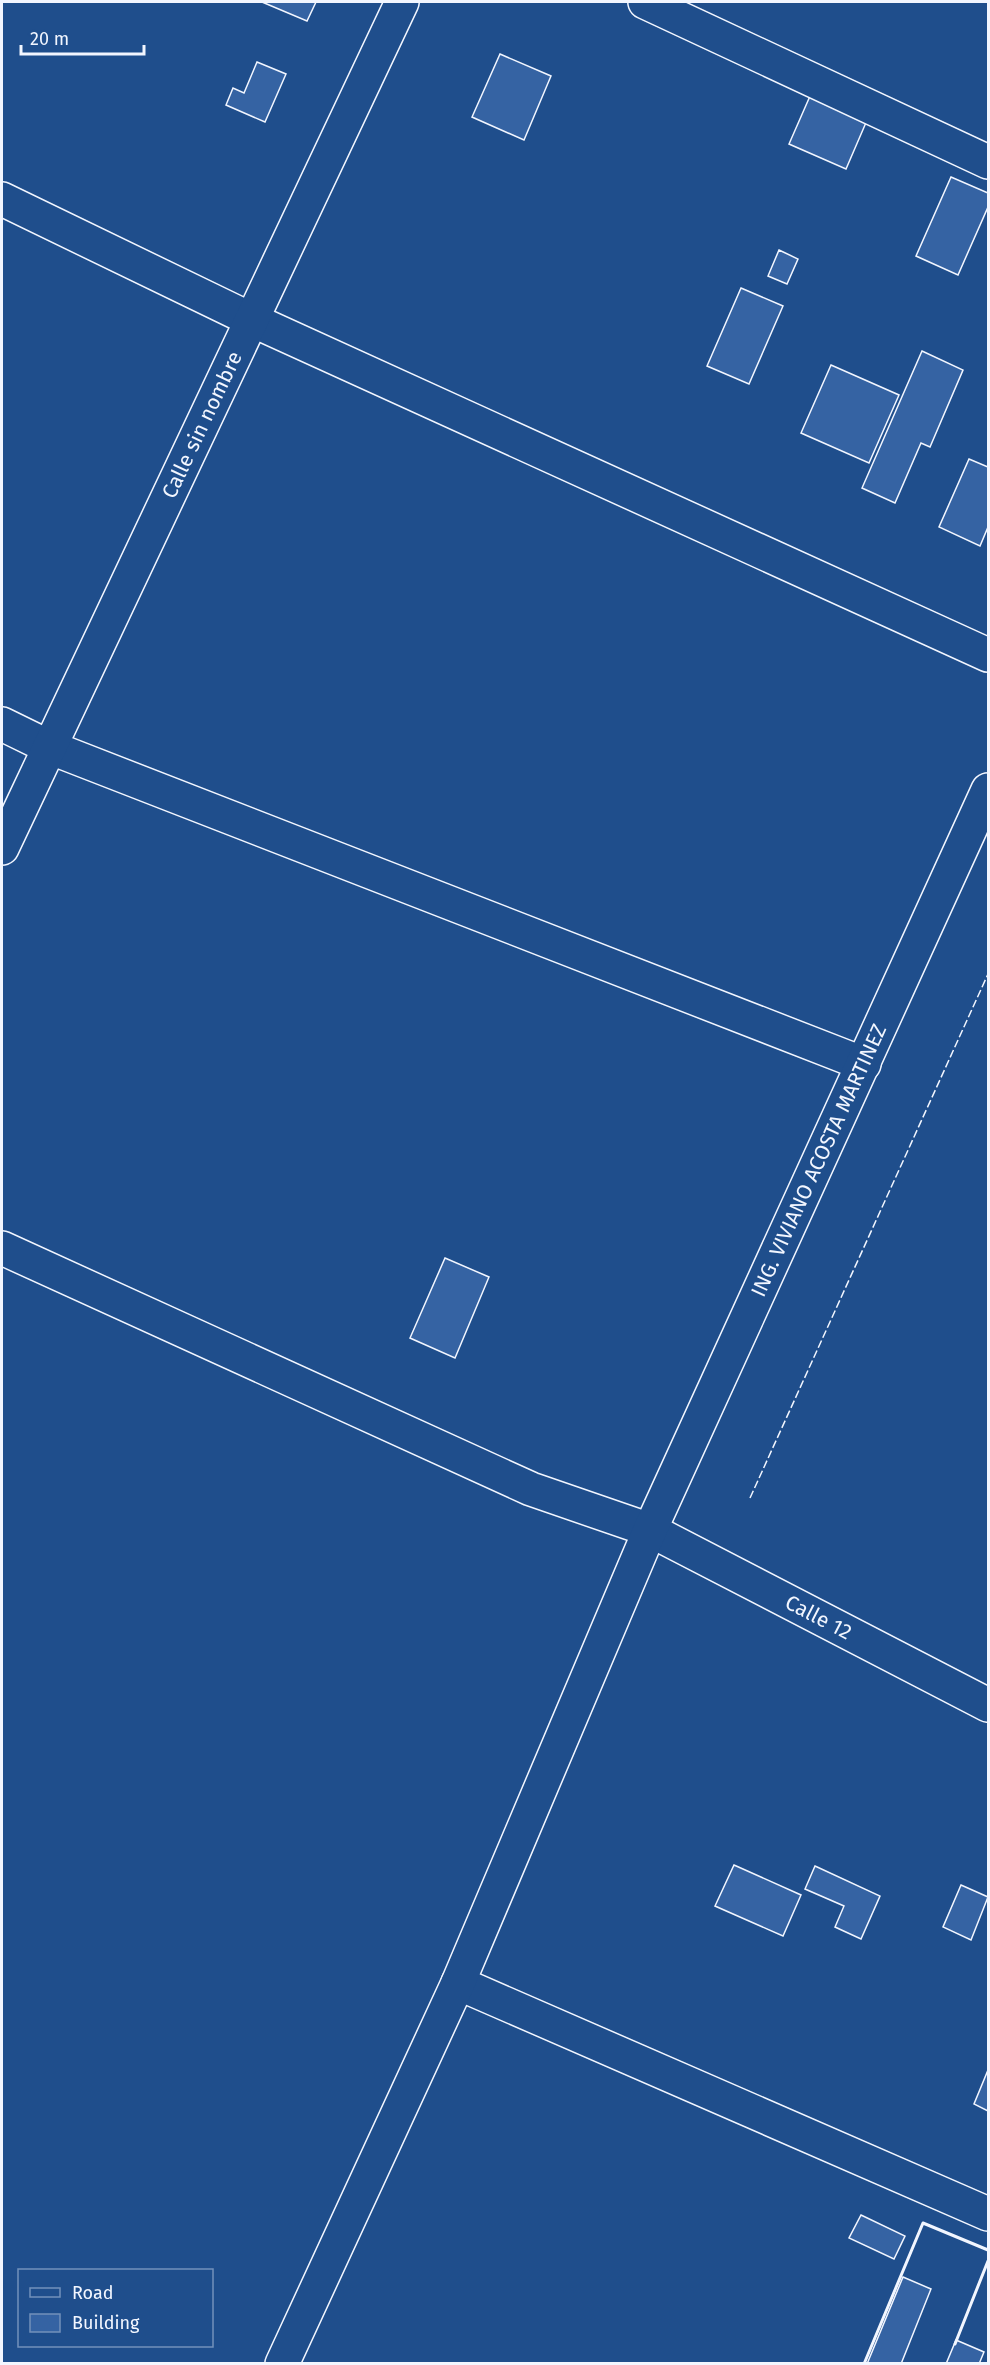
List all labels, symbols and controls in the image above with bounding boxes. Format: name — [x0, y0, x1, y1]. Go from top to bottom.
scale bar — [21, 18, 144, 56]
text: 20 m — [30, 28, 69, 50]
street label: Calle sin nombre — [156, 347, 248, 503]
street label: ING. VIVIANO ACOSTA MARTINEZ — [745, 1020, 892, 1301]
street label: Calle 12 — [781, 1589, 856, 1645]
legend — [18, 2269, 213, 2347]
text: Road — [72, 2282, 114, 2304]
text: Building — [72, 2312, 140, 2334]

